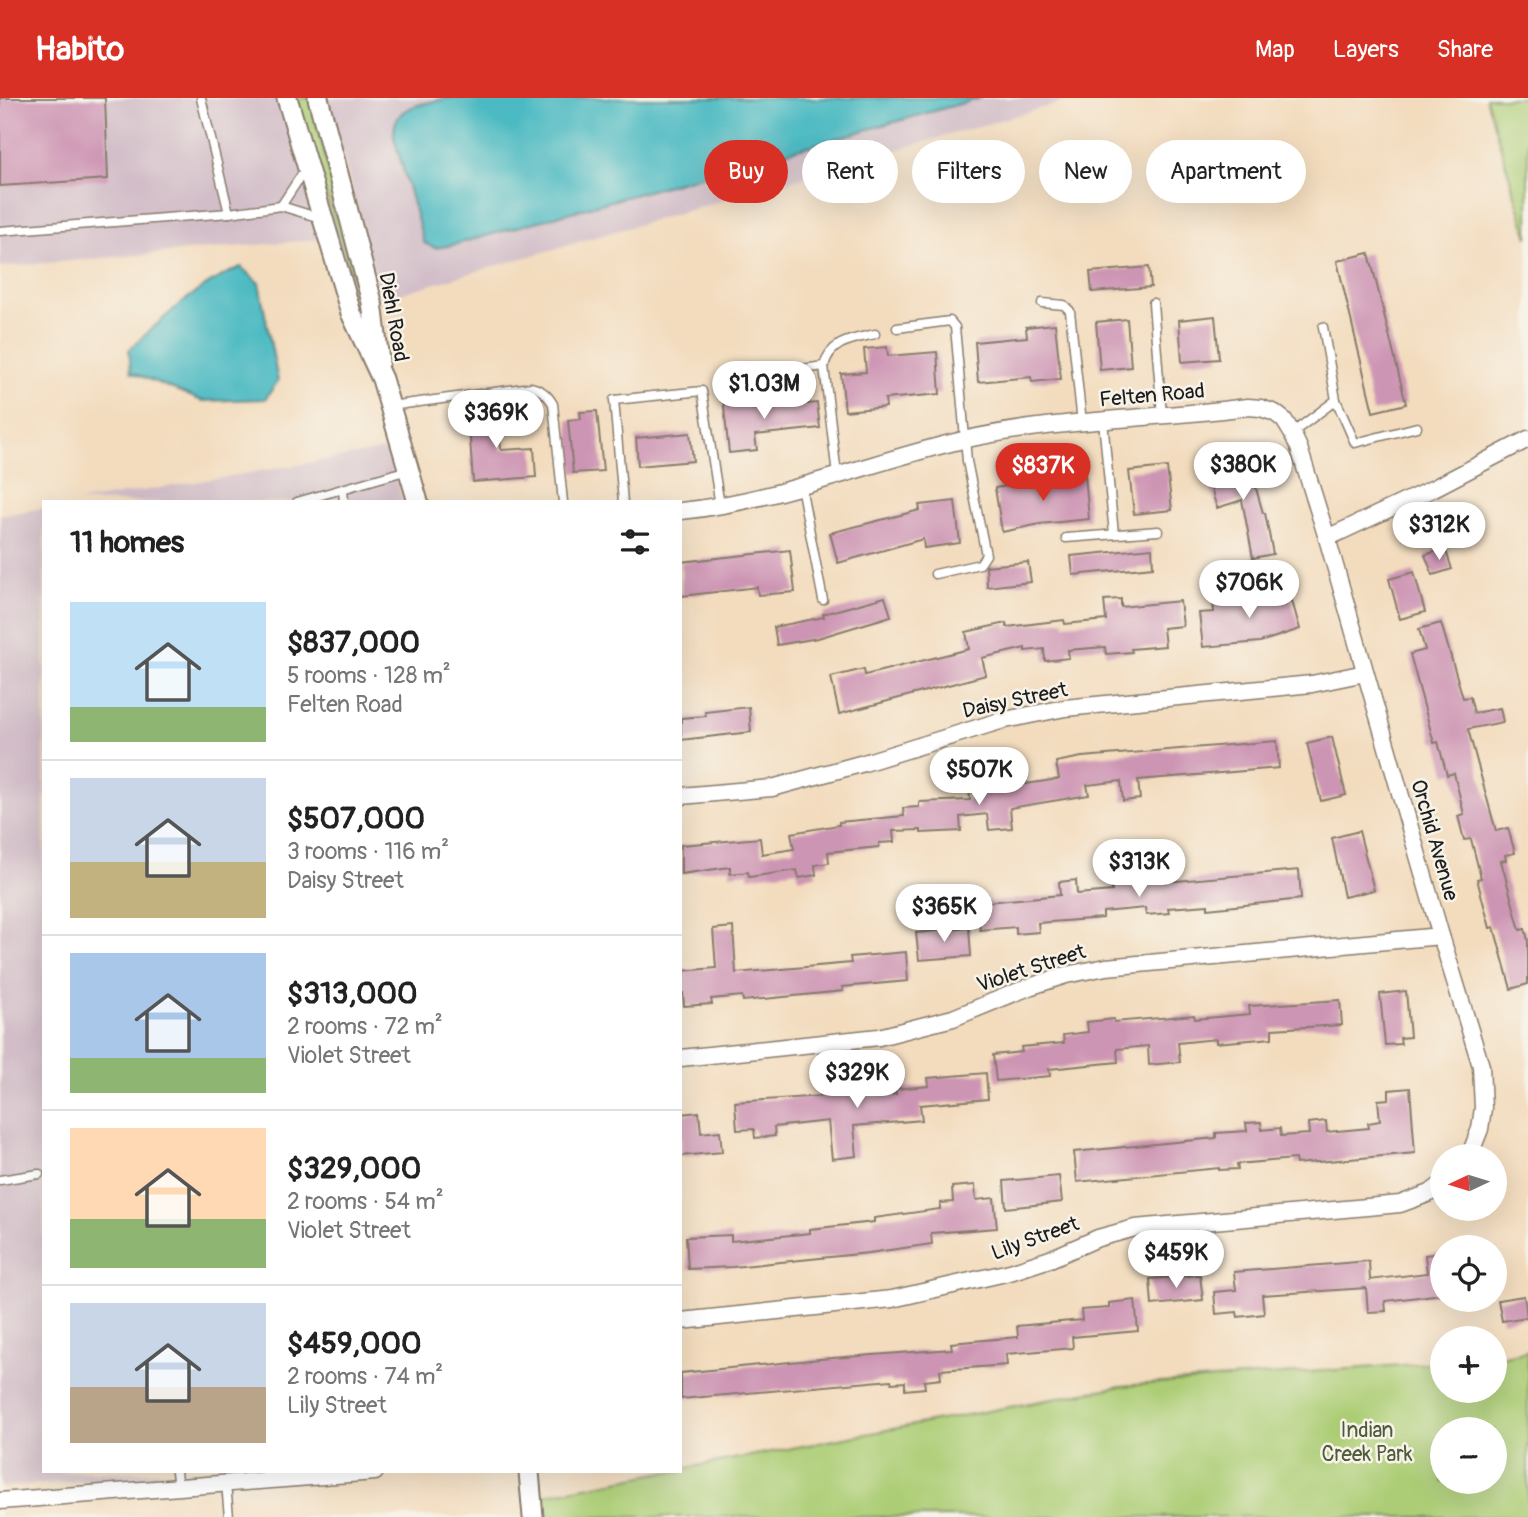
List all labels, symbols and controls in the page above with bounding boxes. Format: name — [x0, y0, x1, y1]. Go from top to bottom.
text: Habito — [35, 29, 124, 70]
text: Map — [1255, 35, 1295, 64]
text: Layers — [1333, 35, 1399, 64]
text: Share — [1437, 35, 1493, 64]
chip: Buy — [704, 140, 788, 203]
chip: Rent — [802, 140, 898, 203]
chip: Filters — [912, 140, 1025, 203]
chip: New — [1039, 140, 1132, 203]
chip: Apartment — [1146, 140, 1306, 203]
street label: Diehl Road — [372, 270, 415, 364]
pin: $1.03M — [707, 362, 821, 421]
text: $1.03M — [728, 369, 800, 398]
street label: Felten Road — [1098, 377, 1206, 414]
pin: $369K — [447, 390, 545, 450]
text: $369K — [464, 398, 528, 427]
pin: $380K — [1194, 442, 1292, 502]
pin: $837K — [994, 444, 1092, 503]
text: $380K — [1210, 450, 1276, 479]
text: $837K — [1012, 451, 1074, 480]
pin: $312K — [1390, 503, 1488, 562]
text: $312K — [1408, 510, 1470, 539]
icon: filters — [616, 523, 654, 561]
text: 11 homes — [70, 524, 184, 561]
pin: $706K — [1200, 560, 1298, 620]
text: $706K — [1215, 568, 1283, 597]
text: $837,000 — [287, 624, 420, 661]
icon: home — [126, 630, 210, 714]
text: 5 rooms · 128 m² — [287, 661, 451, 690]
street label: Daisy Street — [960, 676, 1071, 725]
text: Felten Road — [287, 690, 403, 719]
pin: $507K — [930, 748, 1028, 807]
text: $507K — [946, 755, 1012, 784]
street label: Orchid Avenue — [1404, 776, 1465, 904]
text: $507,000 — [287, 800, 425, 837]
icon: home — [126, 806, 210, 890]
text: 3 rooms · 116 m² — [287, 837, 449, 866]
pin: $313K — [1090, 840, 1188, 899]
text: $313K — [1109, 847, 1170, 876]
text: Daisy Street — [287, 866, 404, 895]
pin: $365K — [895, 884, 993, 944]
text: $365K — [911, 892, 977, 921]
street label: Violet Street — [973, 938, 1090, 999]
text: $313,000 — [287, 975, 418, 1012]
icon: home — [126, 981, 210, 1065]
text: 2 rooms · 72 m² — [287, 1012, 443, 1041]
text: Violet Street — [287, 1041, 411, 1070]
pin: $329K — [808, 1051, 906, 1110]
text: $329K — [825, 1058, 889, 1087]
north arrow — [1430, 1144, 1507, 1222]
map controls — [1430, 1144, 1507, 1494]
text: $329,000 — [287, 1150, 421, 1187]
icon: home — [126, 1156, 210, 1240]
text: 2 rooms · 54 m² — [287, 1187, 444, 1216]
street label: Lily Street — [988, 1210, 1083, 1267]
text: Violet Street — [287, 1216, 411, 1245]
pin: $459K — [1127, 1230, 1225, 1290]
button: locate — [1430, 1235, 1507, 1312]
text: $459K — [1144, 1238, 1208, 1267]
text: $459,000 — [287, 1325, 421, 1362]
button: + — [1430, 1326, 1507, 1403]
icon: home — [126, 1331, 210, 1415]
text: 2 rooms · 74 m² — [287, 1362, 443, 1391]
text: Lily Street — [287, 1391, 387, 1420]
park label: Indian Creek Park — [1322, 1417, 1413, 1468]
button: − — [1430, 1417, 1507, 1494]

